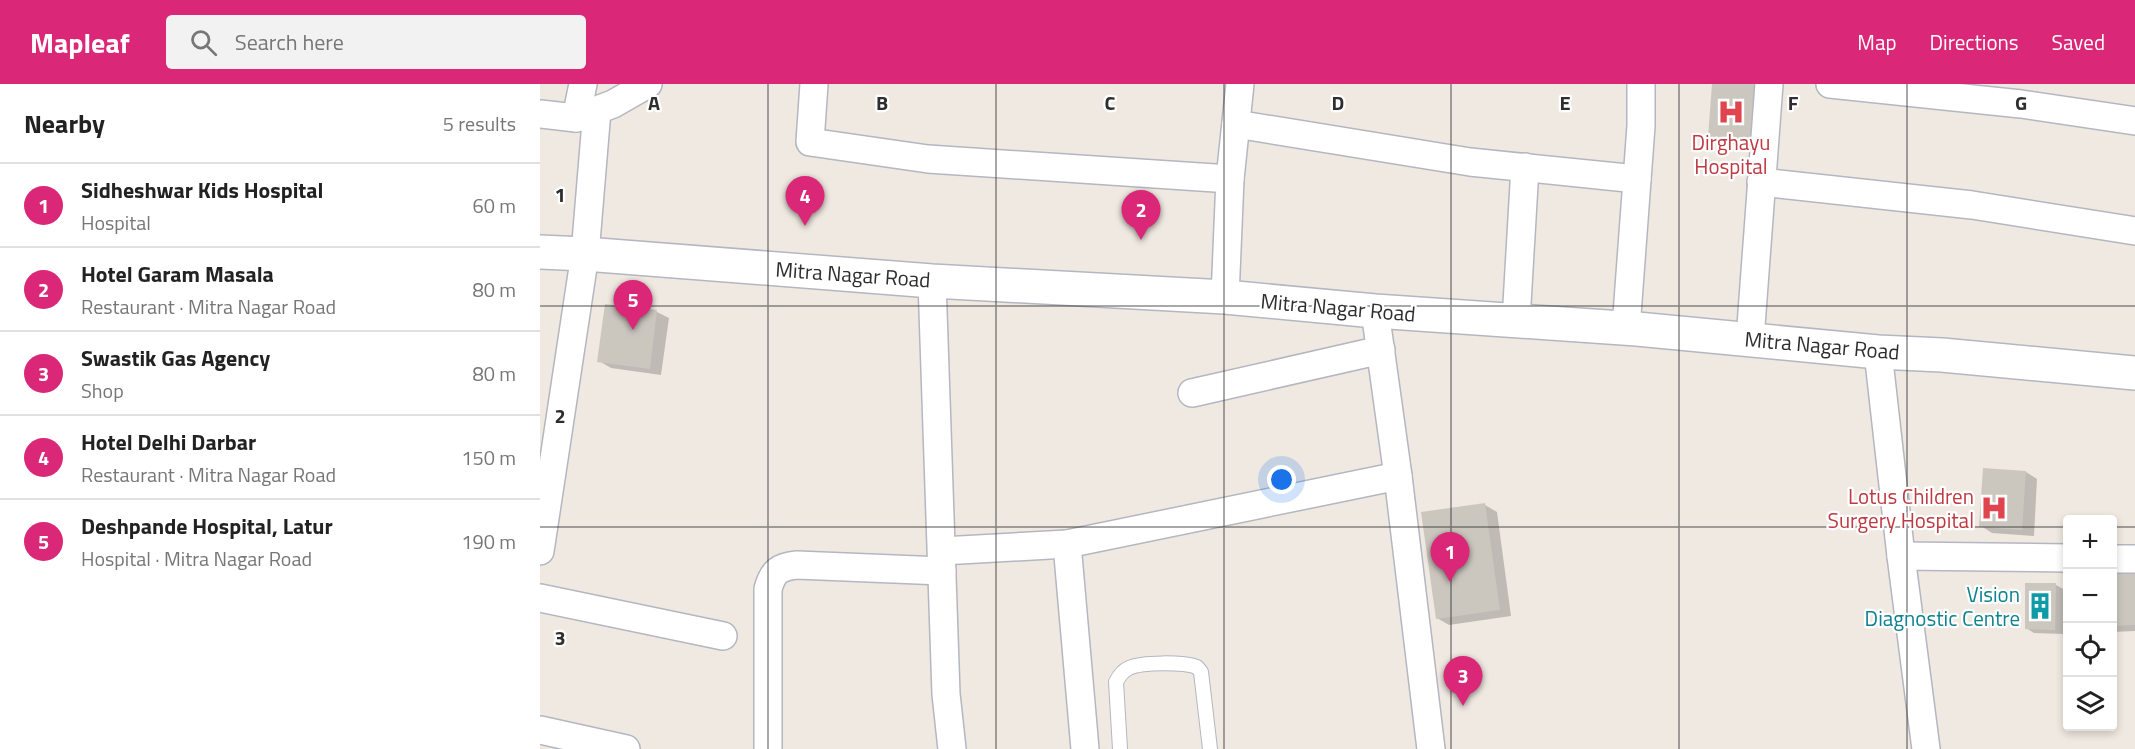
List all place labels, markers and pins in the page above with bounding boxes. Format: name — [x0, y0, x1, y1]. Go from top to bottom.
hospital icon: Dirghayu Hospital — [1716, 97, 1746, 127]
place label: Dirghayu Hospital — [1691, 126, 1771, 182]
pin: 4 — [786, 176, 824, 226]
pin: 2 — [1122, 190, 1160, 240]
pin: 5 — [614, 280, 652, 330]
place label: Lotus Children Surgery Hospital — [1828, 480, 1974, 536]
hospital icon: Lotus Children Surgery Hospital — [1979, 493, 2009, 523]
pin: 1 — [1430, 532, 1470, 582]
place label: Vision Diagnostic Centre — [1865, 578, 2020, 634]
building icon: Vision Diagnostic Centre — [2025, 591, 2055, 621]
pin: 3 — [1444, 656, 1482, 706]

